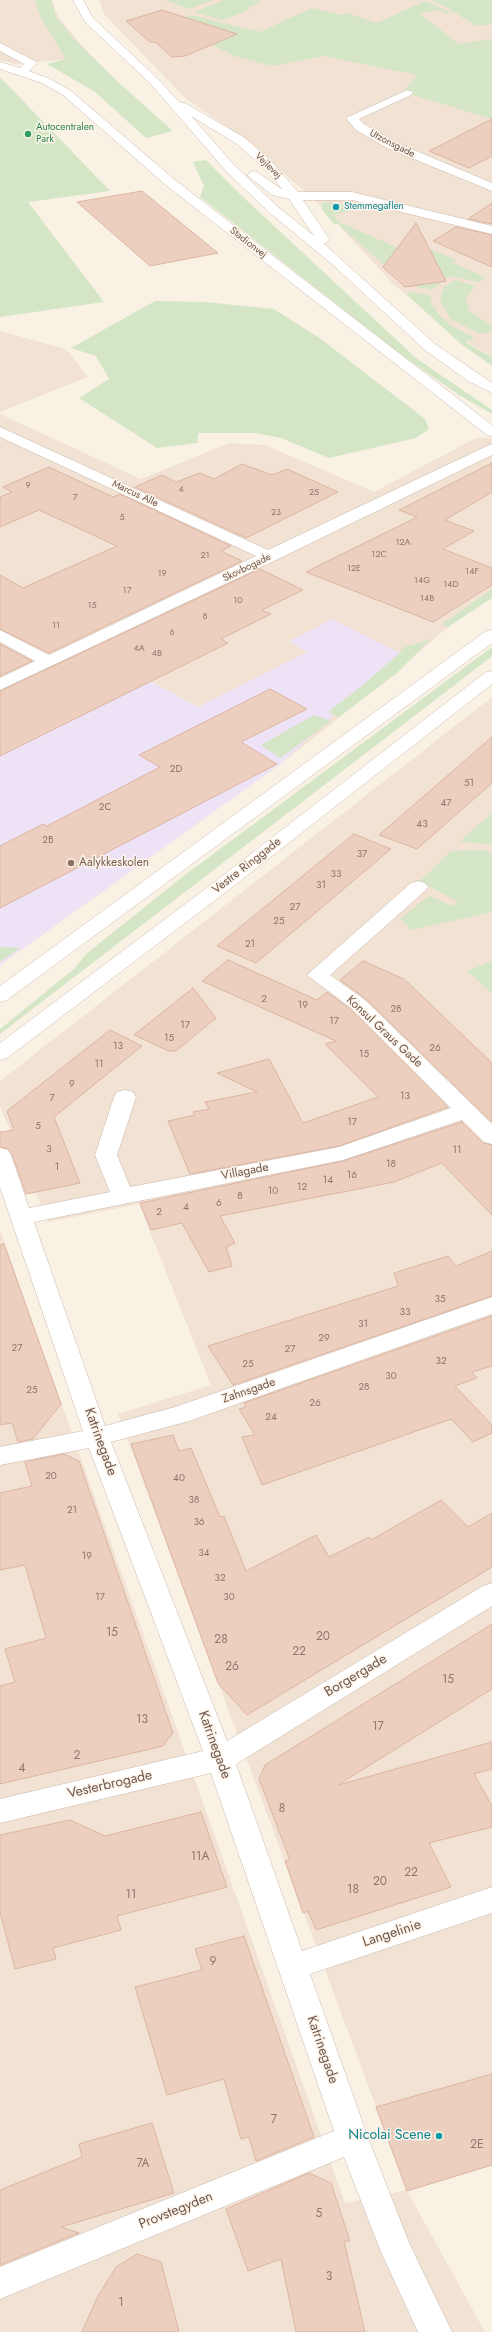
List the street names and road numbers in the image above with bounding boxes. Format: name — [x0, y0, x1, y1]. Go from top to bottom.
street label: Utzonsgade — [367, 127, 417, 161]
street label: Vejlevej — [252, 150, 284, 182]
street label: Stadionvej — [227, 225, 269, 261]
street label: Marcus Alle — [110, 478, 160, 510]
street label: Skovbogade — [221, 551, 273, 585]
street label: Vestre Ringgade — [210, 835, 284, 897]
street label: Konsul Graus Gade — [343, 993, 425, 1071]
street label: Villagade — [220, 1160, 270, 1184]
street label: Zahnsgade — [220, 1375, 278, 1407]
street label: Katrinegade — [80, 1406, 120, 1478]
street label: Borgergade — [322, 1651, 390, 1701]
street label: Katrinegade — [194, 1709, 234, 1781]
street label: Vesterbrogade — [66, 1767, 154, 1803]
street label: Langelinie — [361, 1917, 423, 1951]
street label: Katrinegade — [303, 2014, 341, 2086]
street label: Provstegyden — [136, 2189, 216, 2233]

